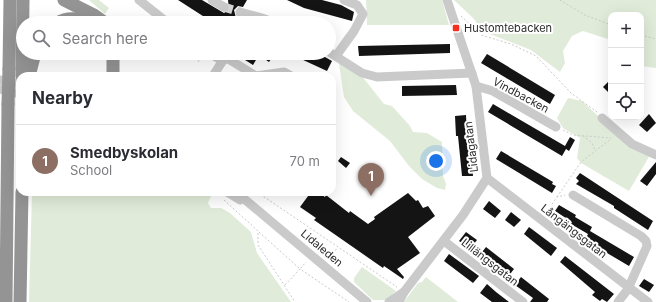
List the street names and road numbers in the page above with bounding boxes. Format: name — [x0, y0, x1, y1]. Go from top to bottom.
street label: Vindbacken — [491, 74, 551, 116]
street label: Lidagatan — [461, 121, 481, 173]
street label: Långängsgatan — [538, 201, 610, 261]
street label: Lidaleden — [298, 226, 346, 270]
street label: Lillängsgatan — [459, 235, 521, 289]

